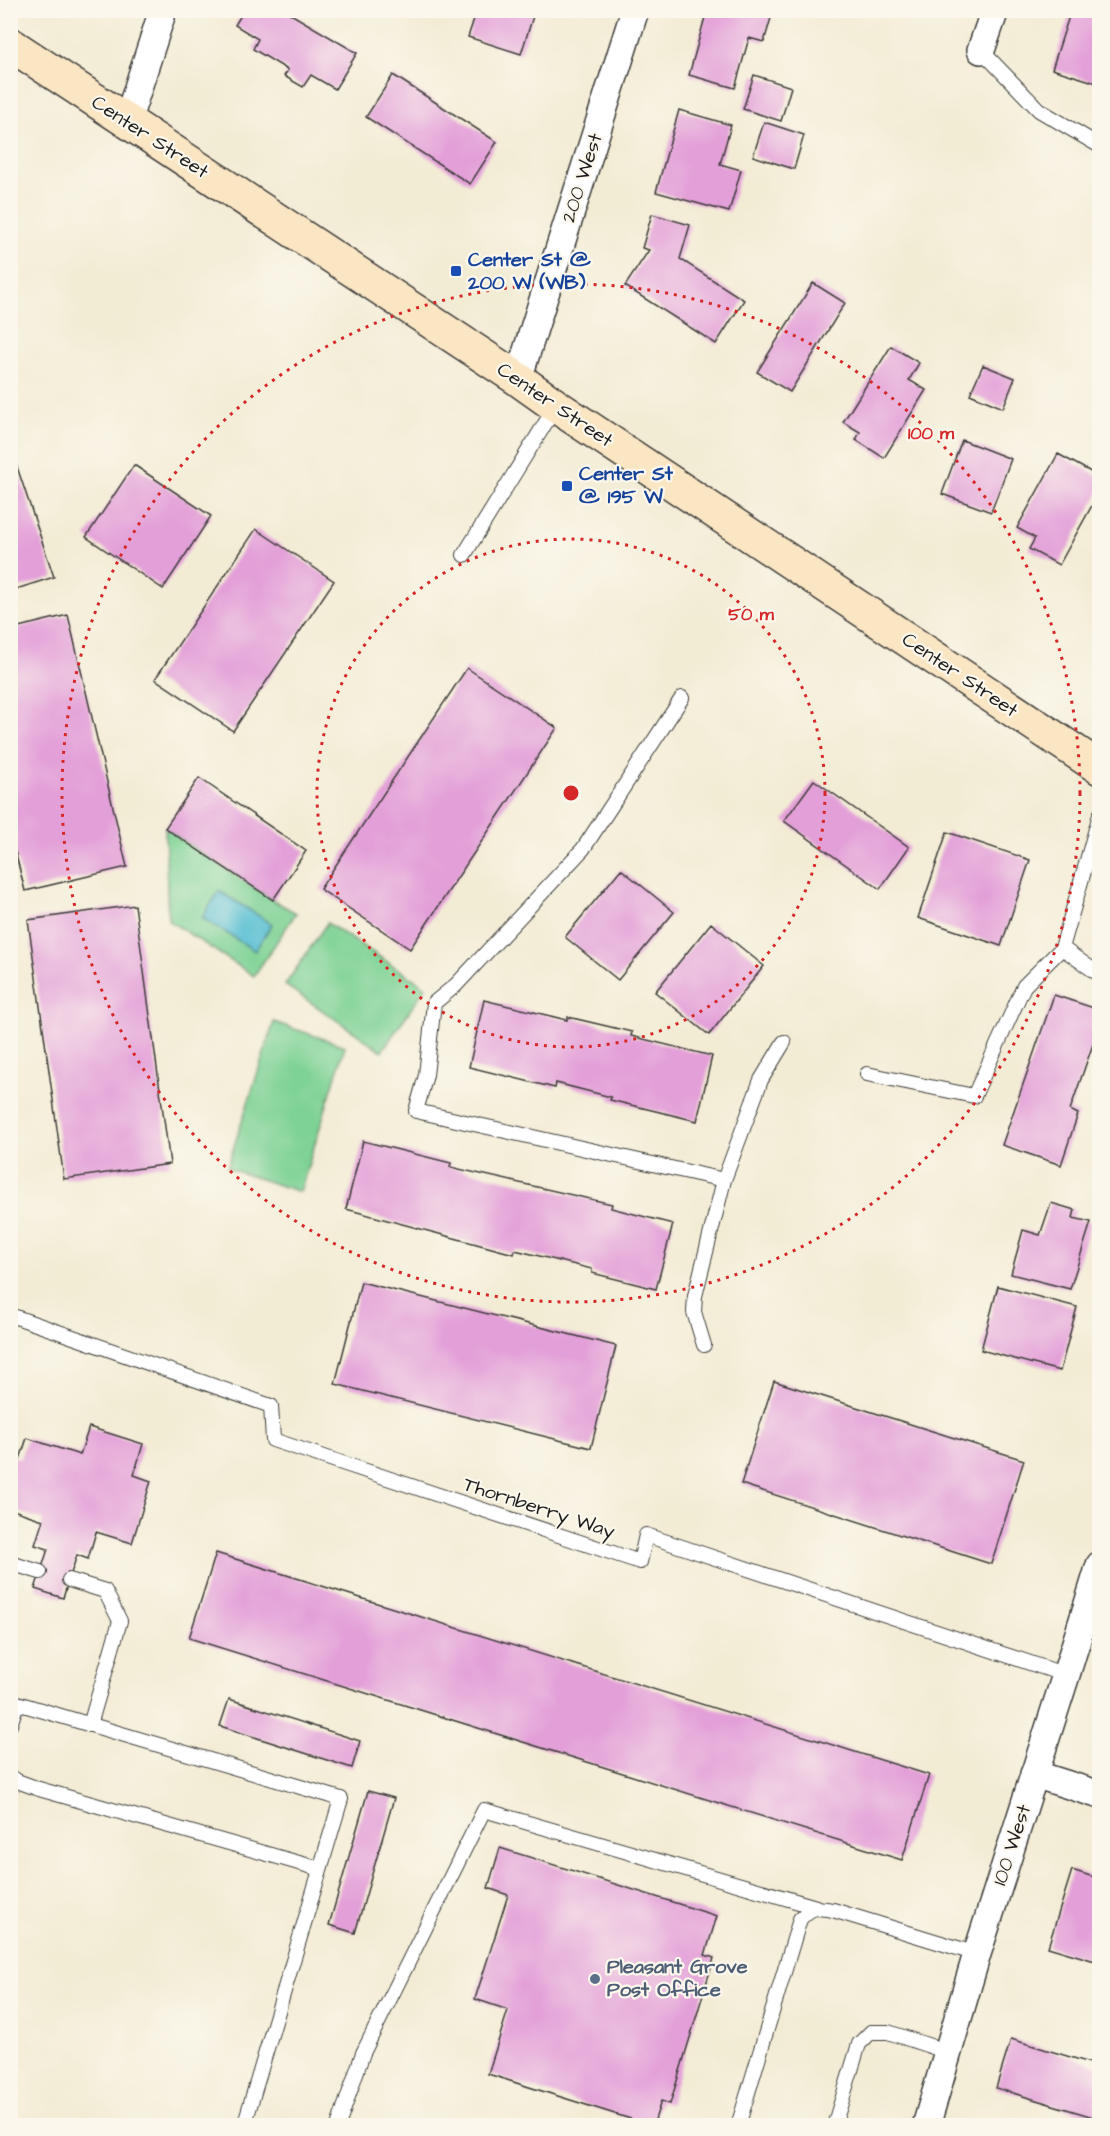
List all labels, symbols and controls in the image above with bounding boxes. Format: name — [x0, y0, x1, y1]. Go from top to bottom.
street label: Center Street — [86, 89, 214, 185]
street label: 200 West — [554, 130, 610, 226]
place label: Center St @ 200 W (WB) — [467, 246, 591, 297]
marker: Center St @ 200 W (WB) — [449, 264, 463, 278]
street label: Center Street — [491, 356, 619, 454]
text: 100 m — [908, 421, 955, 446]
place label: Center St @ 195 W — [579, 460, 674, 511]
marker: Center St @ 195 W — [560, 479, 574, 493]
text: 50 m — [728, 602, 775, 627]
street label: Center Street — [896, 626, 1024, 724]
centre of rings — [561, 783, 581, 803]
street label: Thornberry Way — [459, 1470, 618, 1547]
street label: 100 West — [986, 1801, 1038, 1889]
place label: Pleasant Grove Post Office — [607, 1953, 748, 2004]
marker: Pleasant Grove Post Office — [588, 1972, 602, 1986]

